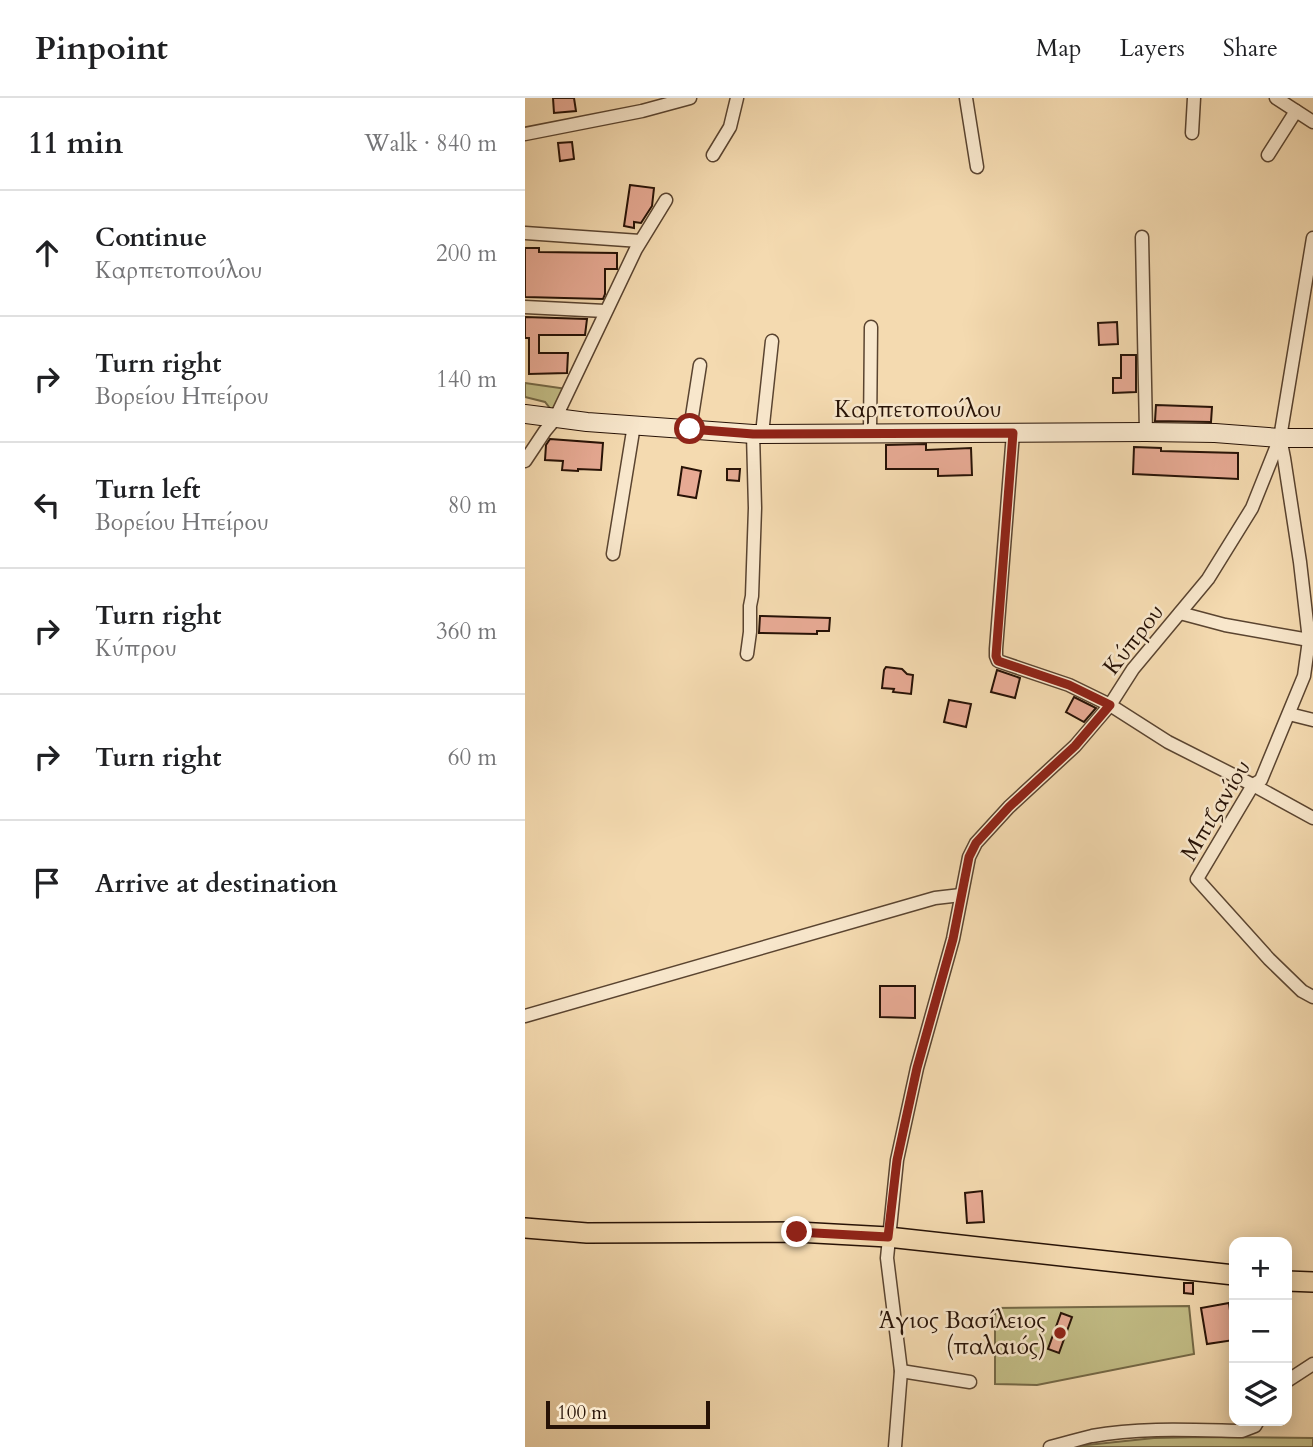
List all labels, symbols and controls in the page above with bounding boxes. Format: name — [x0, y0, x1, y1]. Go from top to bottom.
text: Pinpoint — [35, 26, 168, 71]
text: Map — [1036, 32, 1082, 65]
text: Layers — [1120, 32, 1185, 65]
text: Share — [1223, 32, 1278, 65]
text: 11 min — [28, 123, 123, 164]
text: Walk · 840 m — [364, 128, 497, 159]
text: Continue — [95, 220, 207, 255]
icon: ahead — [28, 234, 66, 272]
text: 200 m — [436, 238, 497, 269]
text: Καρπετοπούλου — [95, 255, 262, 286]
text: Turn right — [95, 346, 222, 381]
icon: right — [28, 360, 66, 398]
text: 140 m — [436, 364, 497, 395]
text: Βορείου Ηπείρου — [95, 381, 269, 412]
street label: Καρπετοπούλου — [834, 394, 1002, 425]
route start — [674, 413, 705, 444]
text: Turn left — [95, 472, 200, 507]
icon: left — [28, 486, 66, 524]
text: 80 m — [448, 490, 497, 521]
text: Βορείου Ηπείρου — [95, 507, 269, 538]
text: Turn right — [95, 598, 222, 633]
street label: Κύπρου — [1096, 598, 1171, 681]
icon: right — [28, 612, 66, 650]
text: 360 m — [436, 616, 497, 647]
text: Κύπρου — [95, 633, 177, 664]
icon: right — [28, 738, 66, 776]
text: Turn right — [95, 740, 222, 775]
text: 60 m — [448, 742, 497, 773]
street label: Μπιζανίου — [1173, 754, 1258, 866]
icon: arrive — [28, 864, 66, 902]
text: Arrive at destination — [95, 866, 338, 901]
route end — [781, 1216, 812, 1247]
map controls — [1229, 1237, 1292, 1426]
button: + — [1229, 1237, 1292, 1300]
button: − — [1229, 1300, 1292, 1363]
place label: Άγιος Βασίλειος (παλαιός) — [879, 1305, 1046, 1362]
marker: Άγιος Βασίλειος (παλαιός) — [1052, 1325, 1068, 1341]
button: layers — [1229, 1363, 1292, 1426]
scale bar — [546, 1398, 711, 1430]
text: 100 m — [557, 1400, 607, 1426]

